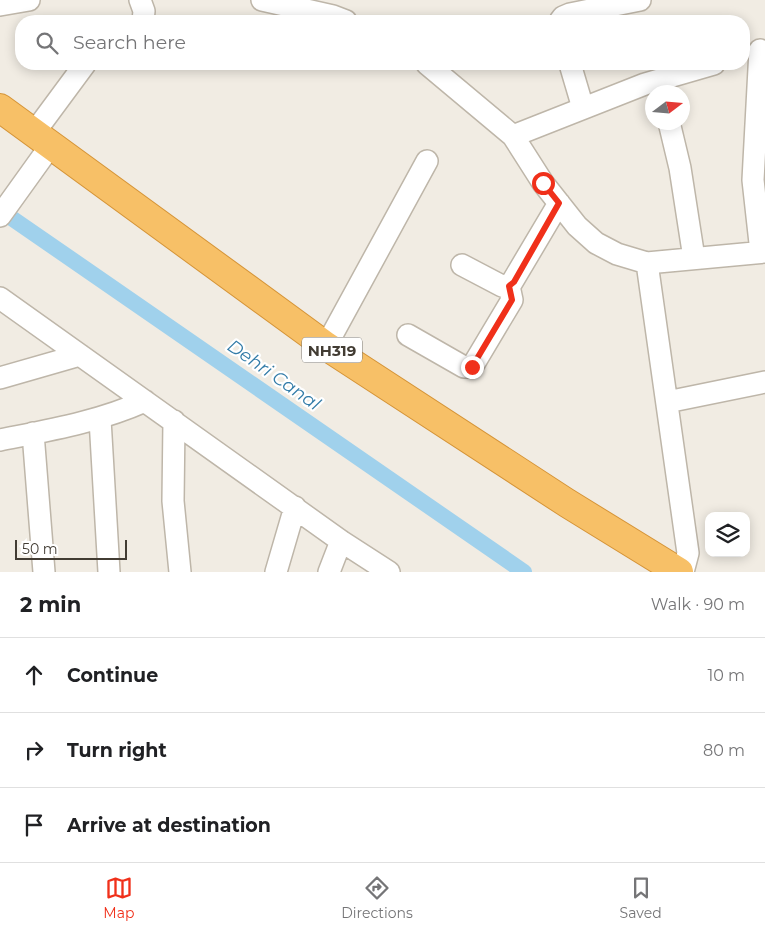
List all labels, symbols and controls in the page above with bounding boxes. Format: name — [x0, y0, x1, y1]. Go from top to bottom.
search box — [15, 15, 750, 70]
icon: search — [33, 29, 61, 57]
text: Search here — [73, 31, 186, 54]
north arrow — [645, 85, 690, 130]
route start — [532, 172, 555, 195]
water label: Dehri Canal — [223, 335, 325, 415]
road number: NH319 — [302, 338, 362, 362]
route end — [461, 356, 484, 379]
map controls — [705, 512, 750, 557]
button: layers — [705, 512, 750, 557]
scale bar — [15, 537, 128, 560]
text: 50 m — [22, 540, 58, 558]
text: 2 min — [20, 592, 81, 617]
text: Walk · 90 m — [651, 595, 745, 614]
icon: ahead — [20, 661, 48, 689]
text: Continue — [67, 664, 158, 687]
text: 10 m — [707, 666, 745, 685]
icon: right — [20, 736, 48, 764]
text: Turn right — [67, 739, 167, 762]
text: 80 m — [703, 741, 745, 760]
icon: arrive — [20, 811, 48, 839]
text: Arrive at destination — [67, 814, 271, 837]
tab: Map — [103, 874, 134, 922]
tab: Directions — [341, 874, 413, 922]
tab: Saved — [620, 874, 662, 922]

